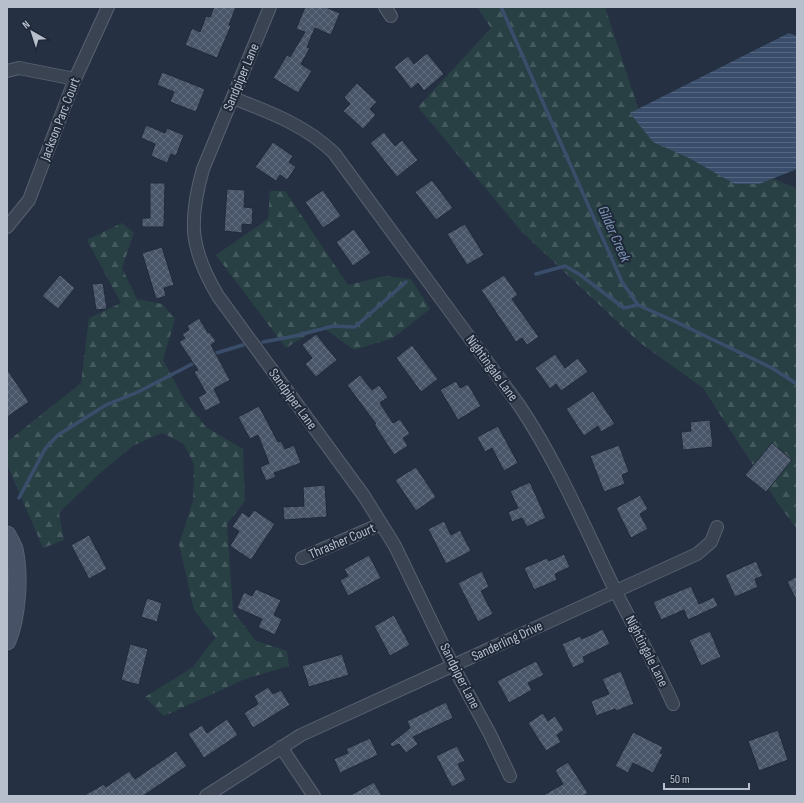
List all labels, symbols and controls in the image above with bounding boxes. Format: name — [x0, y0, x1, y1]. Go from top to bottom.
north arrow — [12, 12, 52, 52]
text: N — [20, 18, 32, 32]
street label: Sandpiper Lane — [219, 41, 263, 113]
street label: Jackson Parc Court — [36, 75, 84, 164]
water label: Gilder Creek — [593, 203, 635, 266]
street label: Nightingale Lane — [462, 332, 522, 404]
street label: Sandpiper Lane — [265, 365, 321, 433]
street label: Thrasher Court — [306, 519, 378, 563]
street label: Nightingale Lane — [622, 613, 672, 689]
street label: Sanderling Drive — [469, 617, 545, 665]
street label: Sandpiper Lane — [436, 640, 484, 712]
scale bar — [664, 765, 749, 791]
text: 50 m — [670, 772, 690, 787]

